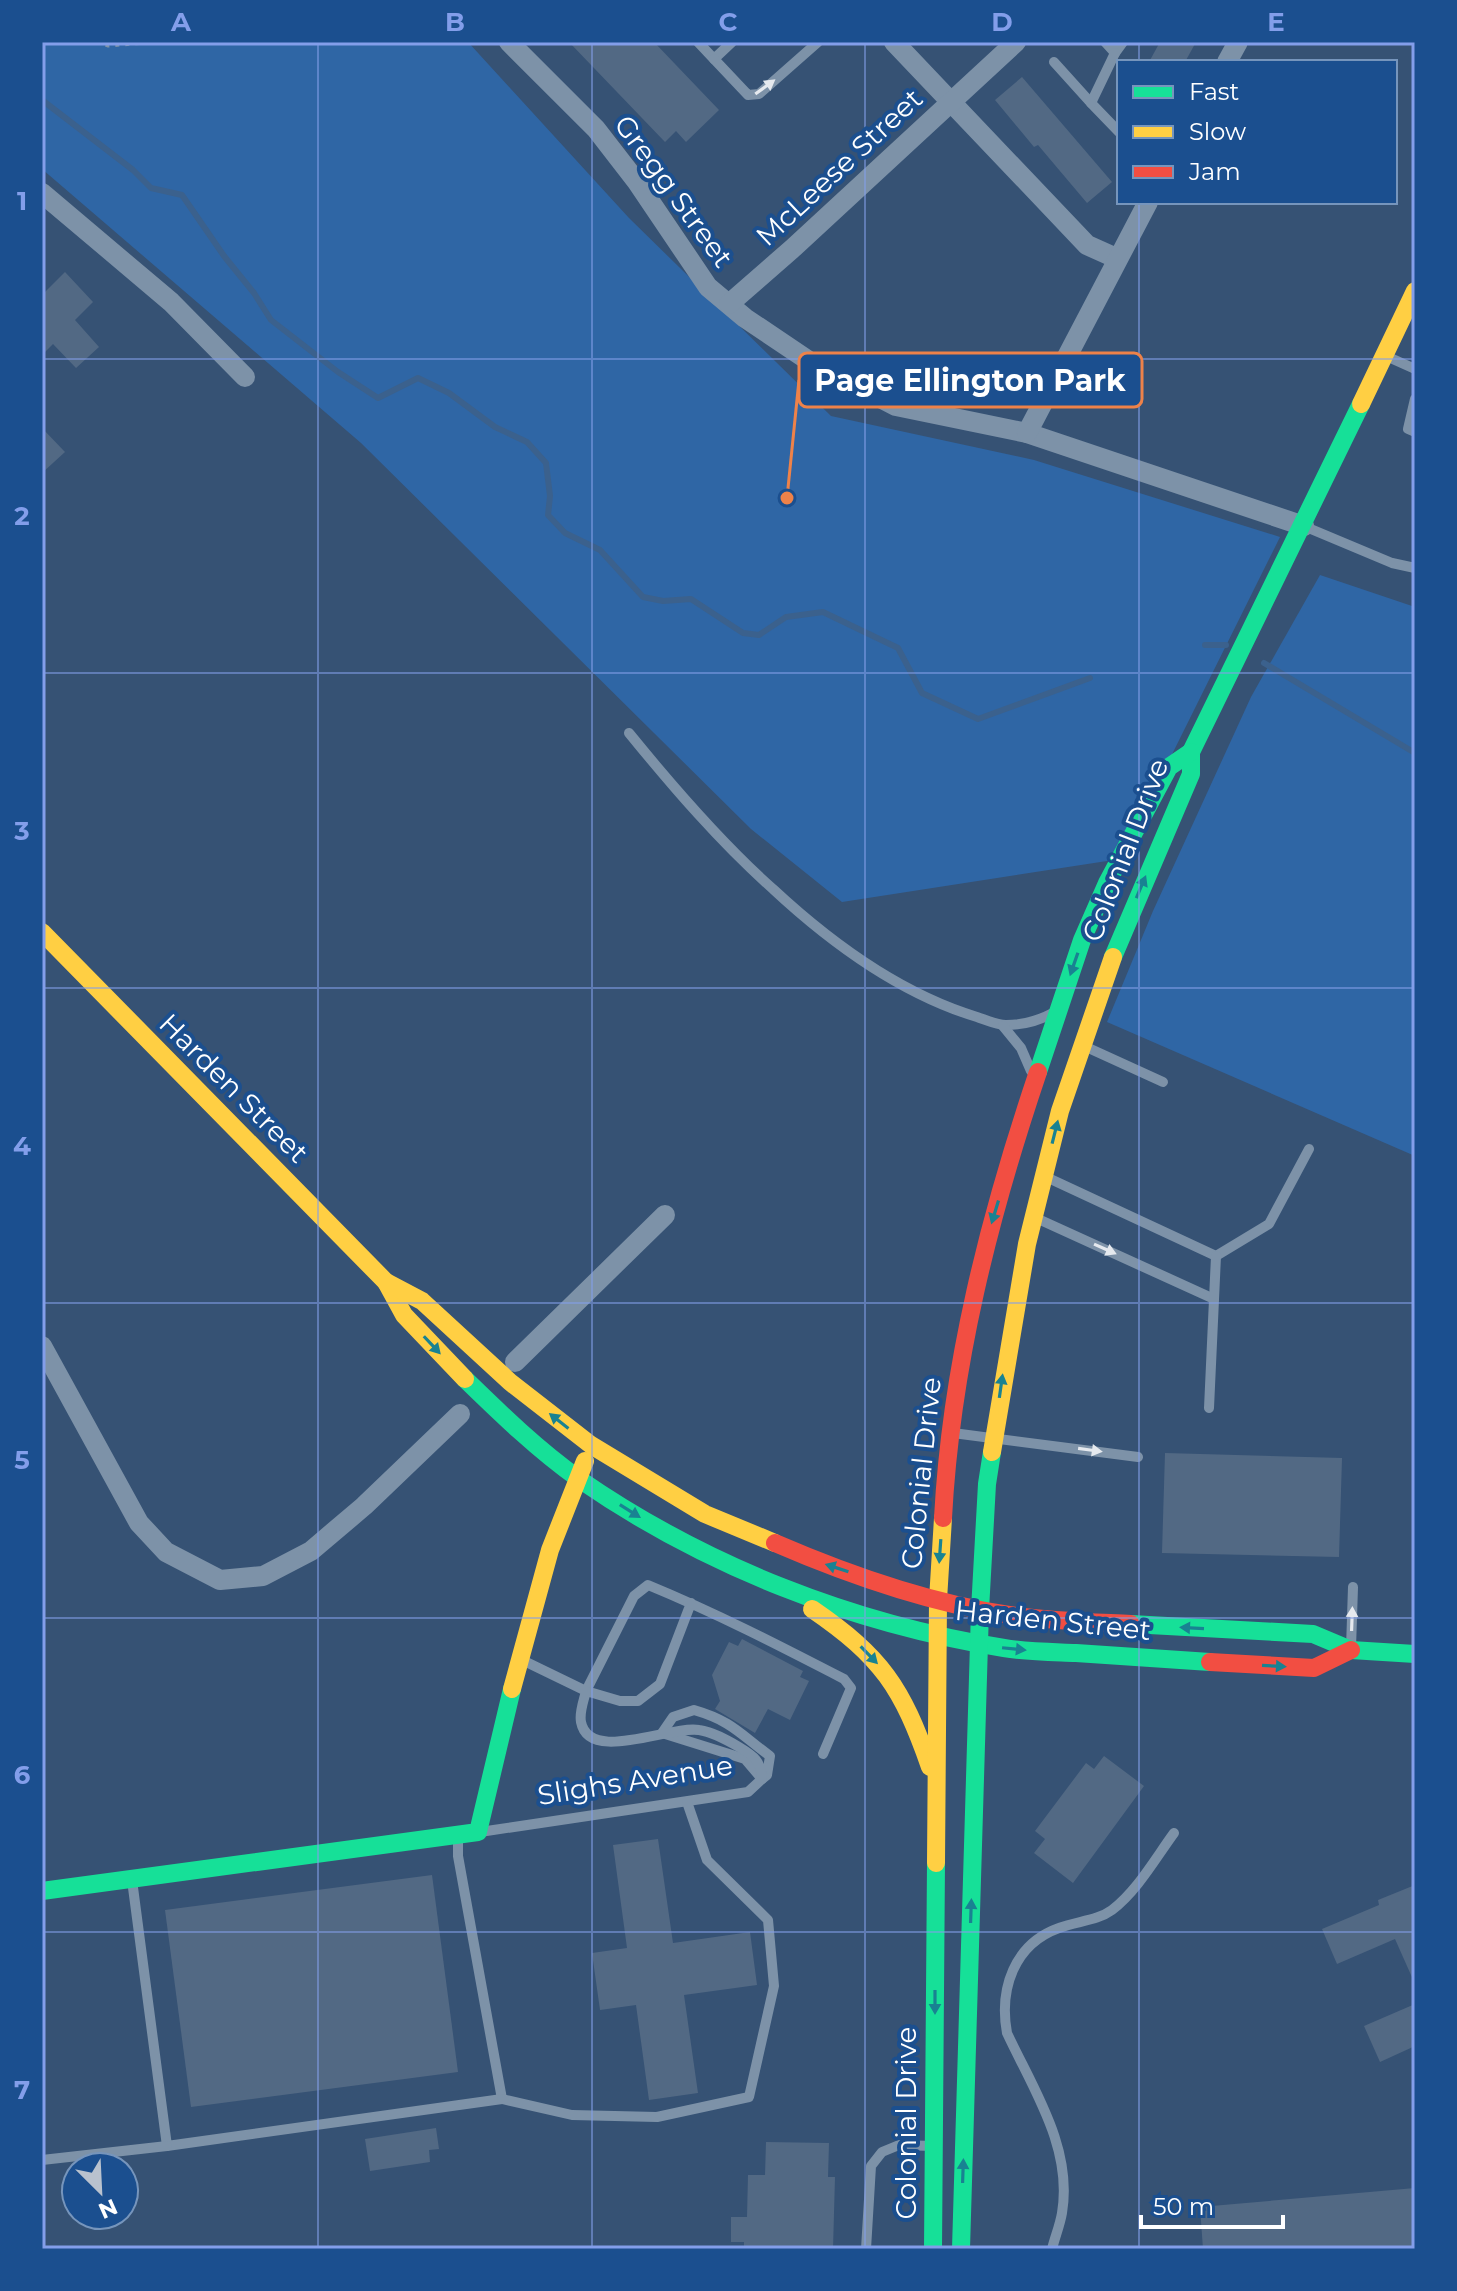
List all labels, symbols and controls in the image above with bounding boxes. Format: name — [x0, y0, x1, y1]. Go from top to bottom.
text: A — [170, 6, 192, 38]
text: B — [445, 6, 465, 38]
text: C — [719, 6, 738, 38]
text: D — [991, 6, 1013, 38]
text: E — [1267, 6, 1285, 38]
legend — [1117, 60, 1397, 204]
text: Fast — [1189, 77, 1240, 106]
one-way arrow — [754, 79, 776, 95]
street label: McLeese Street — [749, 81, 929, 253]
street label: Gregg Street — [607, 108, 741, 274]
text: Slow — [1189, 117, 1246, 146]
text: Jam — [1188, 157, 1241, 186]
text: 1 — [17, 185, 27, 217]
callout: Page Ellington Park — [799, 353, 1142, 407]
text: Page Ellington Park — [814, 362, 1126, 399]
text: 2 — [14, 500, 30, 532]
street label: Colonial Drive — [1075, 754, 1175, 946]
text: 3 — [13, 815, 30, 847]
one-way arrow — [1135, 875, 1148, 899]
one-way arrow — [1067, 952, 1080, 976]
street label: Harden Street — [152, 1006, 316, 1170]
one-way arrow — [1050, 1119, 1062, 1144]
text: 4 — [13, 1130, 31, 1162]
one-way arrow — [988, 1200, 1001, 1224]
one-way arrow — [1093, 1243, 1117, 1256]
one-way arrow — [422, 1335, 440, 1354]
one-way arrow — [995, 1373, 1008, 1398]
street label: Colonial Drive — [894, 1375, 948, 1571]
one-way arrow — [549, 1413, 569, 1430]
text: 5 — [14, 1444, 30, 1476]
one-way arrow — [1078, 1444, 1103, 1457]
one-way arrow — [619, 1503, 641, 1517]
one-way arrow — [933, 1539, 946, 1564]
one-way arrow — [824, 1562, 848, 1574]
street label: Harden Street — [953, 1593, 1153, 1647]
one-way arrow — [1345, 1606, 1358, 1631]
one-way arrow — [1179, 1621, 1204, 1634]
one-way arrow — [1002, 1643, 1027, 1656]
one-way arrow — [859, 1645, 878, 1664]
one-way arrow — [1262, 1659, 1287, 1672]
street label: Slighs Avenue — [535, 1748, 735, 1812]
text: 6 — [14, 1759, 31, 1791]
one-way arrow — [964, 1898, 977, 1923]
one-way arrow — [929, 1990, 941, 2015]
street label: Colonial Drive — [889, 2026, 923, 2220]
text: 7 — [14, 2074, 30, 2106]
north arrow — [60, 2151, 140, 2231]
one-way arrow — [957, 2158, 970, 2183]
scale bar — [1141, 2179, 1283, 2229]
text: 50 m — [1153, 2192, 1214, 2221]
text: N — [94, 2193, 122, 2225]

